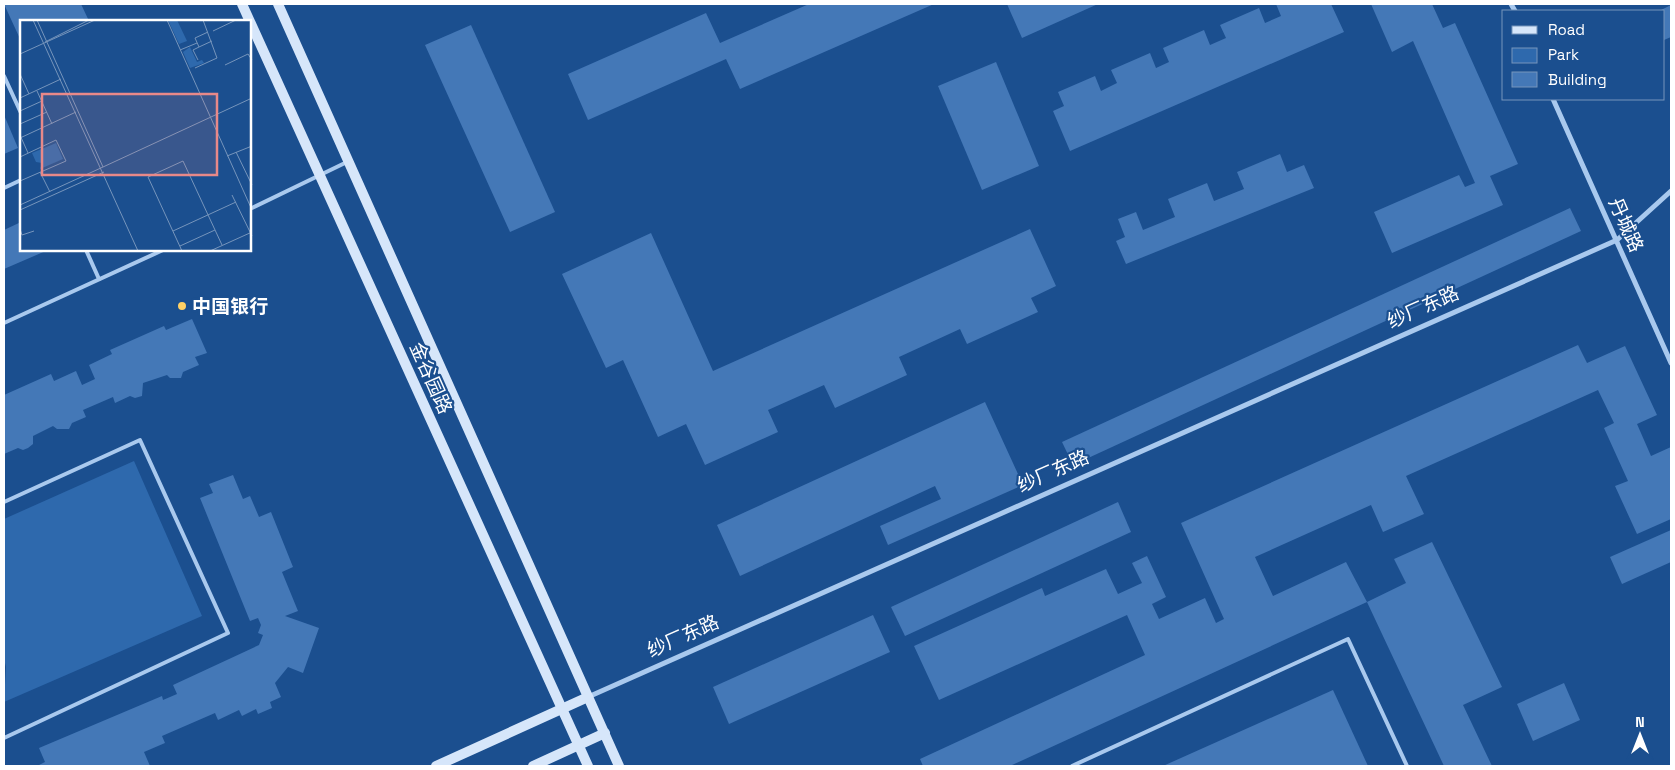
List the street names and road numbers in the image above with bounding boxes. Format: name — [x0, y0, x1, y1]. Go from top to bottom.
street label: 丹城路 — [1603, 194, 1649, 256]
street label: 纱厂东路 — [1383, 280, 1463, 334]
street label: 金谷园路 — [404, 338, 458, 418]
street label: 纱厂东路 — [1013, 444, 1093, 498]
street label: 纱厂东路 — [643, 609, 723, 663]

